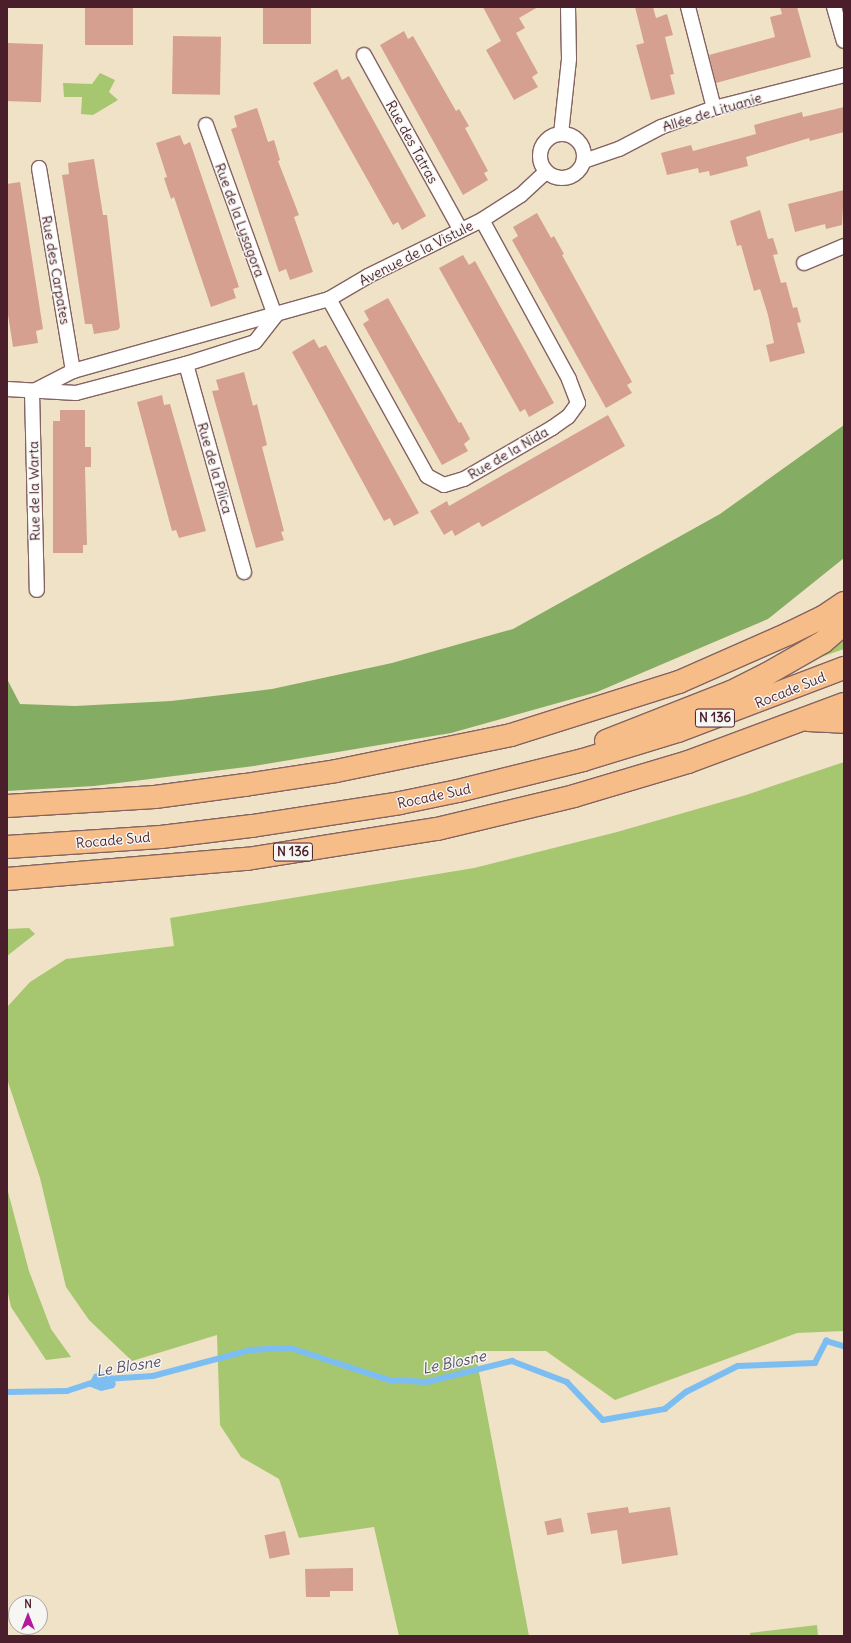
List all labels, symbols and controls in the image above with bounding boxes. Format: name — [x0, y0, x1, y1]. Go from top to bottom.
street label: Allée de Lituanie — [660, 89, 764, 135]
street label: Rue des Tatras — [382, 98, 442, 186]
street label: Rue de la Lysagora — [212, 161, 268, 279]
street label: Rue des Carpates — [38, 214, 74, 326]
street label: Avenue de la Vistule — [356, 217, 476, 289]
street label: Rue de la Pilica — [194, 420, 236, 516]
street label: Rue de la Nida — [465, 423, 551, 483]
street label: Rue de la Warta — [25, 441, 43, 541]
street label: Rocade Sud — [752, 668, 828, 712]
road number: N 136 — [694, 707, 736, 729]
street label: Rocade Sud — [396, 780, 472, 812]
street label: Rocade Sud — [75, 828, 151, 852]
road number: N 136 — [272, 841, 314, 863]
water label: Le Blosne — [421, 1346, 487, 1378]
water label: Le Blosne — [95, 1352, 161, 1380]
north arrow — [8, 1595, 48, 1635]
text: N — [24, 1597, 32, 1611]

